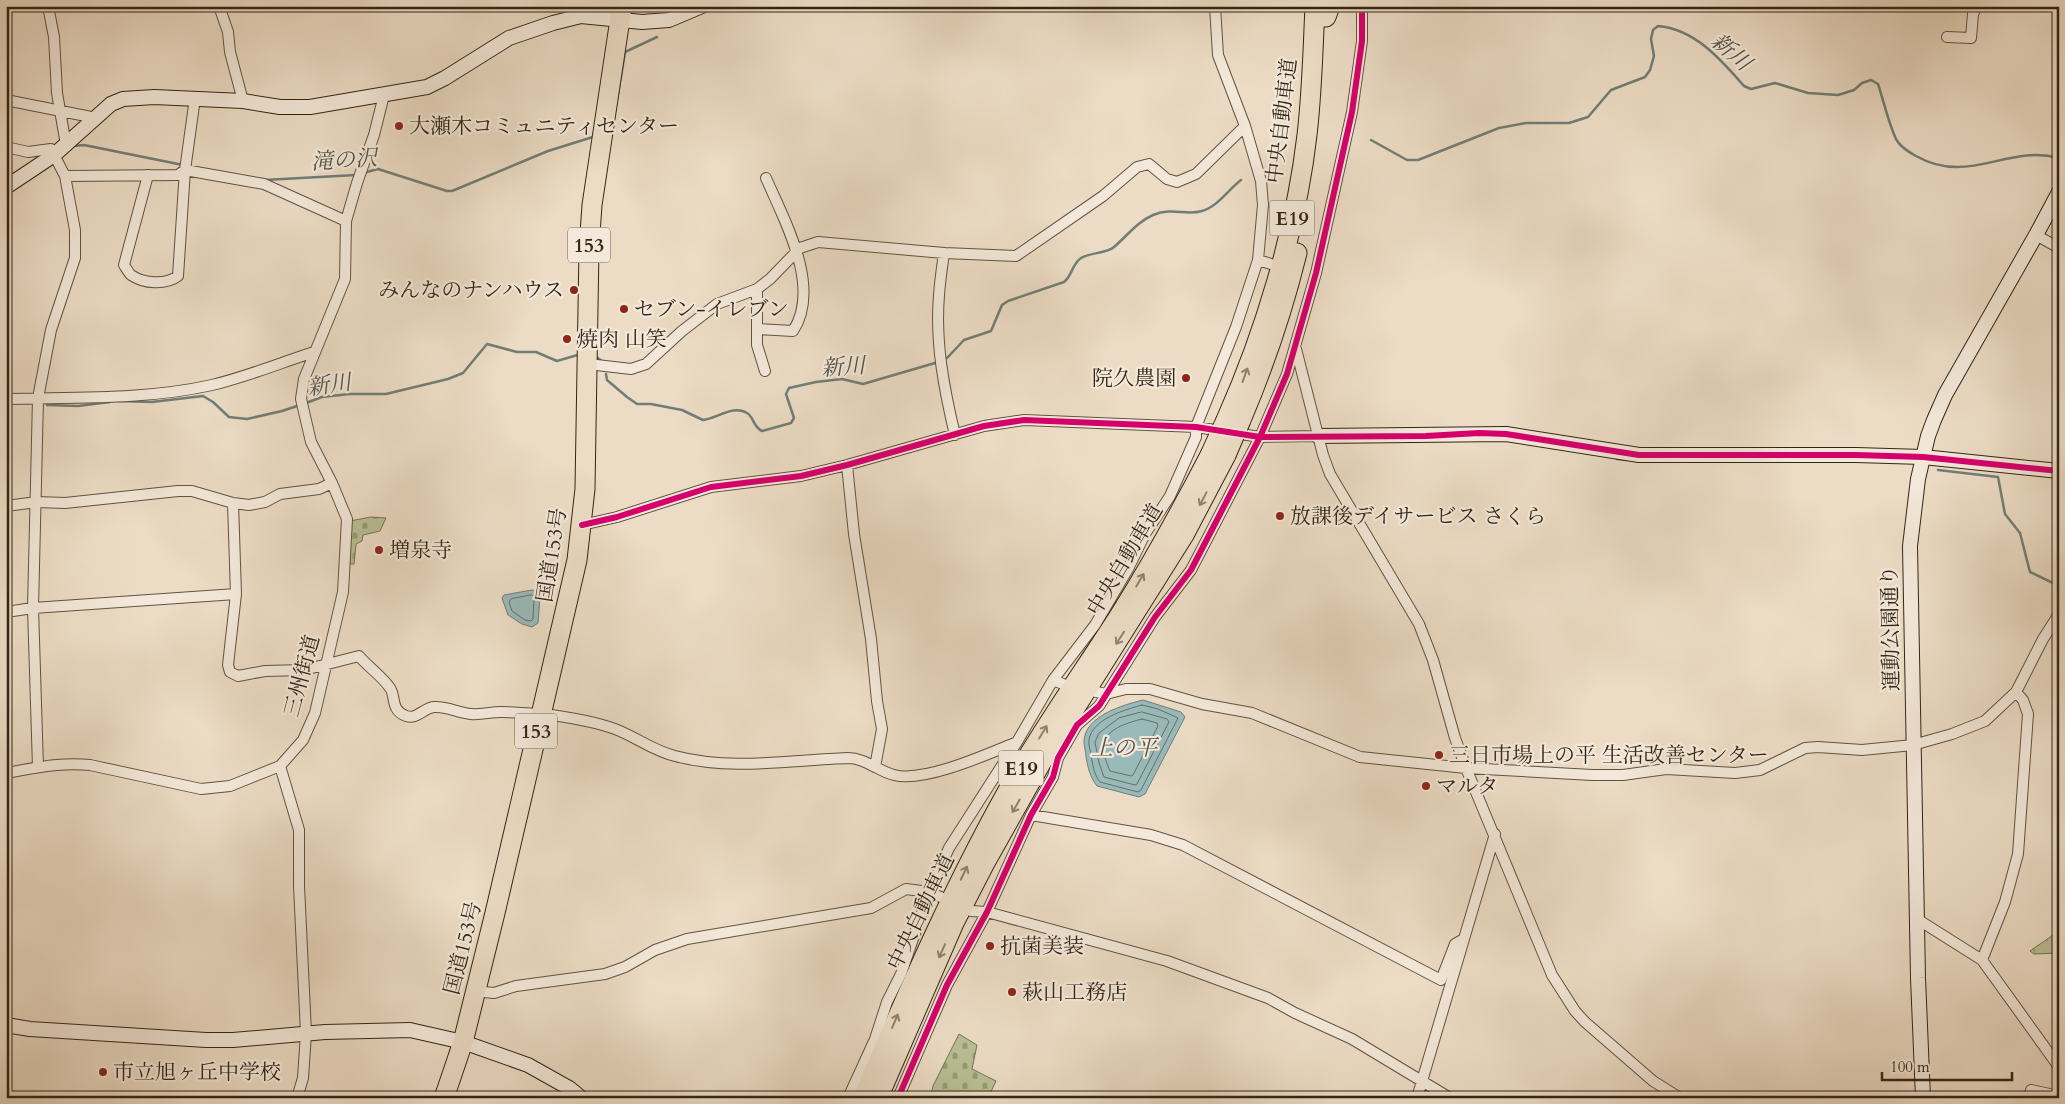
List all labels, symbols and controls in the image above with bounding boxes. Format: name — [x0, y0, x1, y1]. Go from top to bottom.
water label: 新川 — [1705, 26, 1759, 79]
street label: 中央自動車道 — [1260, 57, 1304, 185]
place label: 大瀬木コミュニティセンター — [409, 112, 679, 141]
marker: 大瀬木コミュニティセンター — [393, 120, 405, 132]
water label: 滝の沢 — [310, 143, 381, 177]
road number: E19 — [1270, 200, 1314, 236]
road number: 153 — [568, 228, 610, 262]
place label: みんなのナンハウス — [378, 276, 564, 305]
marker: みんなのナンハウス — [568, 284, 580, 296]
place label: セブン-イレブン — [634, 295, 789, 324]
marker: セブン-イレブン — [618, 303, 630, 315]
place label: 焼肉 山笑 — [577, 325, 667, 354]
marker: 焼肉 山笑 — [561, 333, 573, 345]
water label: 新川 — [820, 350, 868, 383]
place label: 院久農園 — [1092, 364, 1176, 393]
water label: 新川 — [305, 367, 355, 403]
one-way arrow — [1241, 368, 1250, 383]
marker: 院久農園 — [1180, 372, 1192, 384]
one-way arrow — [1198, 491, 1208, 506]
street label: 中央自動車道 — [1080, 499, 1170, 621]
place label: 放課後デイサービス さくら — [1290, 502, 1546, 531]
street label: 国道153号 — [530, 506, 574, 604]
marker: 放課後デイサービス さくら — [1274, 510, 1286, 522]
place label: 増泉寺 — [389, 536, 452, 565]
marker: 増泉寺 — [373, 544, 385, 556]
street label: 運動公園通り — [1875, 565, 1907, 691]
one-way arrow — [1135, 572, 1145, 587]
one-way arrow — [1115, 631, 1125, 645]
street label: 三州街道 — [277, 632, 327, 720]
road number: 153 — [515, 714, 557, 748]
one-way arrow — [1039, 725, 1049, 739]
water label: 上の平 — [1091, 733, 1160, 763]
place label: 三日市場上の平 生活改善センター — [1449, 741, 1769, 770]
marker: 三日市場上の平 生活改善センター — [1433, 749, 1445, 761]
road number: E19 — [998, 750, 1044, 786]
place label: マルタ — [1436, 772, 1498, 801]
marker: マルタ — [1420, 780, 1432, 792]
one-way arrow — [1011, 799, 1021, 814]
street label: 中央自動車道 — [880, 849, 962, 975]
one-way arrow — [959, 866, 969, 881]
street label: 国道153号 — [437, 898, 489, 998]
place label: 抗菌美装 — [1000, 932, 1084, 961]
marker: 抗菌美装 — [984, 940, 996, 952]
one-way arrow — [936, 943, 946, 958]
place label: 萩山工務店 — [1022, 978, 1127, 1007]
marker: 萩山工務店 — [1006, 986, 1018, 998]
one-way arrow — [891, 1014, 901, 1029]
scale bar — [1882, 1049, 2012, 1081]
text: 100 m — [1890, 1057, 1930, 1077]
place label: 市立旭ヶ丘中学校 — [113, 1058, 281, 1087]
marker: 市立旭ヶ丘中学校 — [97, 1066, 109, 1078]

